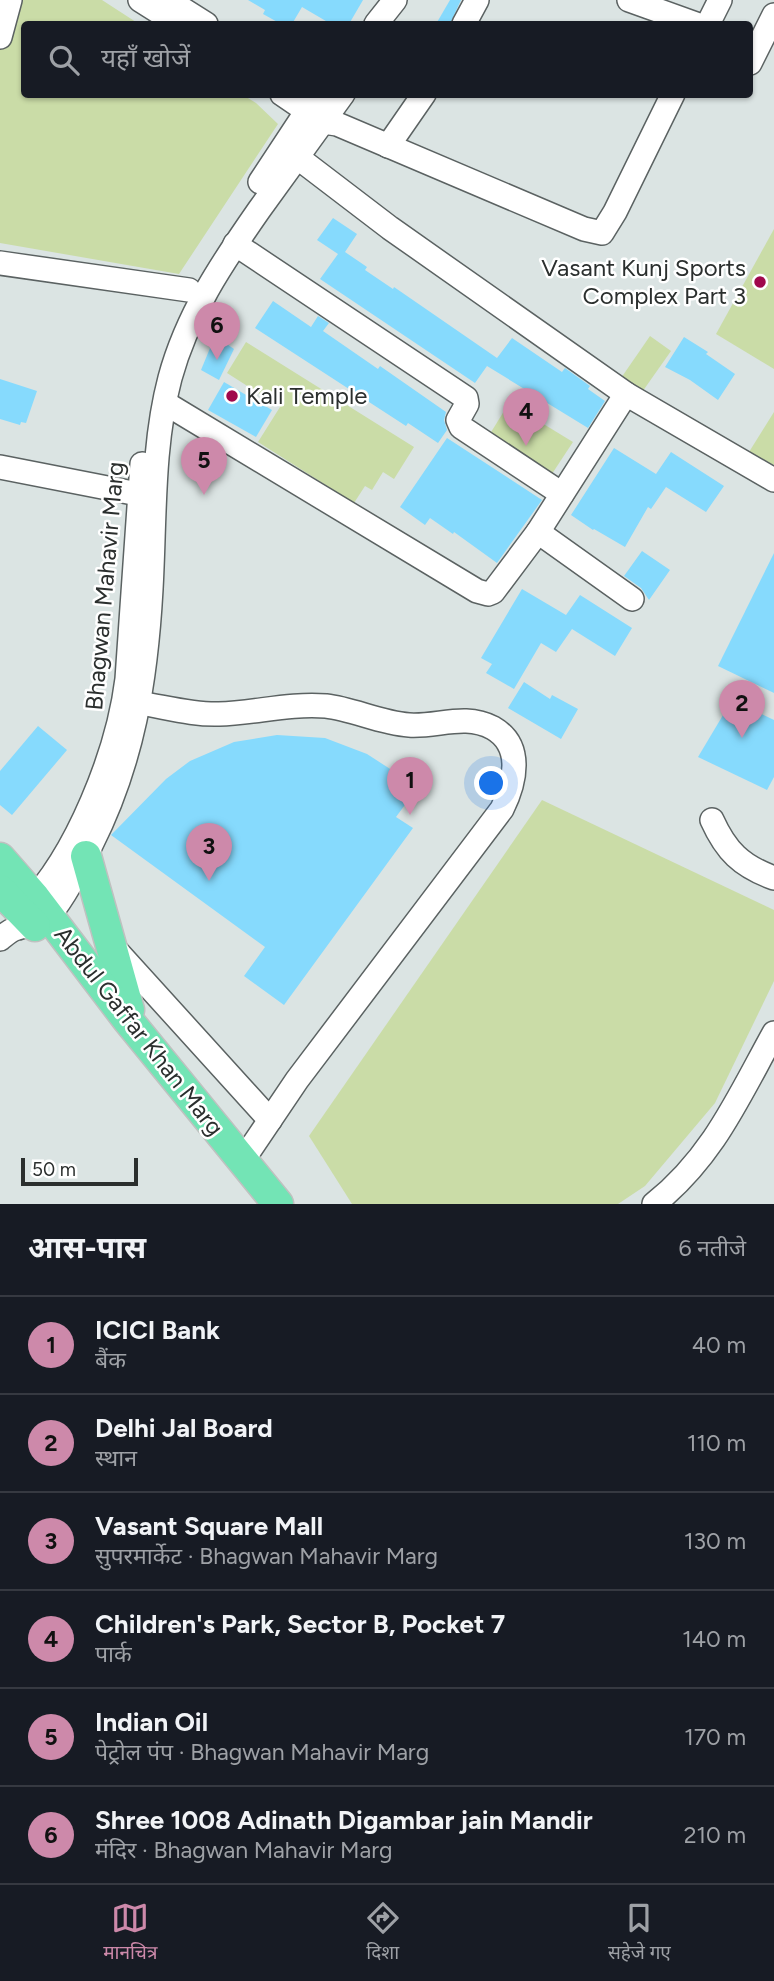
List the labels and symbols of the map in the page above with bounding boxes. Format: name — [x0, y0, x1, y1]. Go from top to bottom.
place label: Vasant Kunj Sports Complex Part 3 — [541, 253, 746, 310]
marker: Vasant Kunj Sports Complex Part 3 — [752, 274, 768, 290]
pin: 6 — [194, 302, 240, 360]
place label: Kali Temple — [246, 381, 367, 410]
marker: Kali Temple — [224, 388, 240, 404]
pin: 4 — [503, 388, 549, 446]
pin: 5 — [181, 437, 227, 495]
street label: Bhagwan Mahavir Marg — [79, 461, 130, 711]
pin: 2 — [719, 680, 765, 738]
pin: 1 — [387, 757, 433, 815]
your location — [474, 766, 508, 800]
pin: 3 — [186, 823, 232, 881]
street label: Abdul Gaffar Khan Marg — [49, 920, 230, 1141]
scale bar — [21, 1155, 138, 1187]

